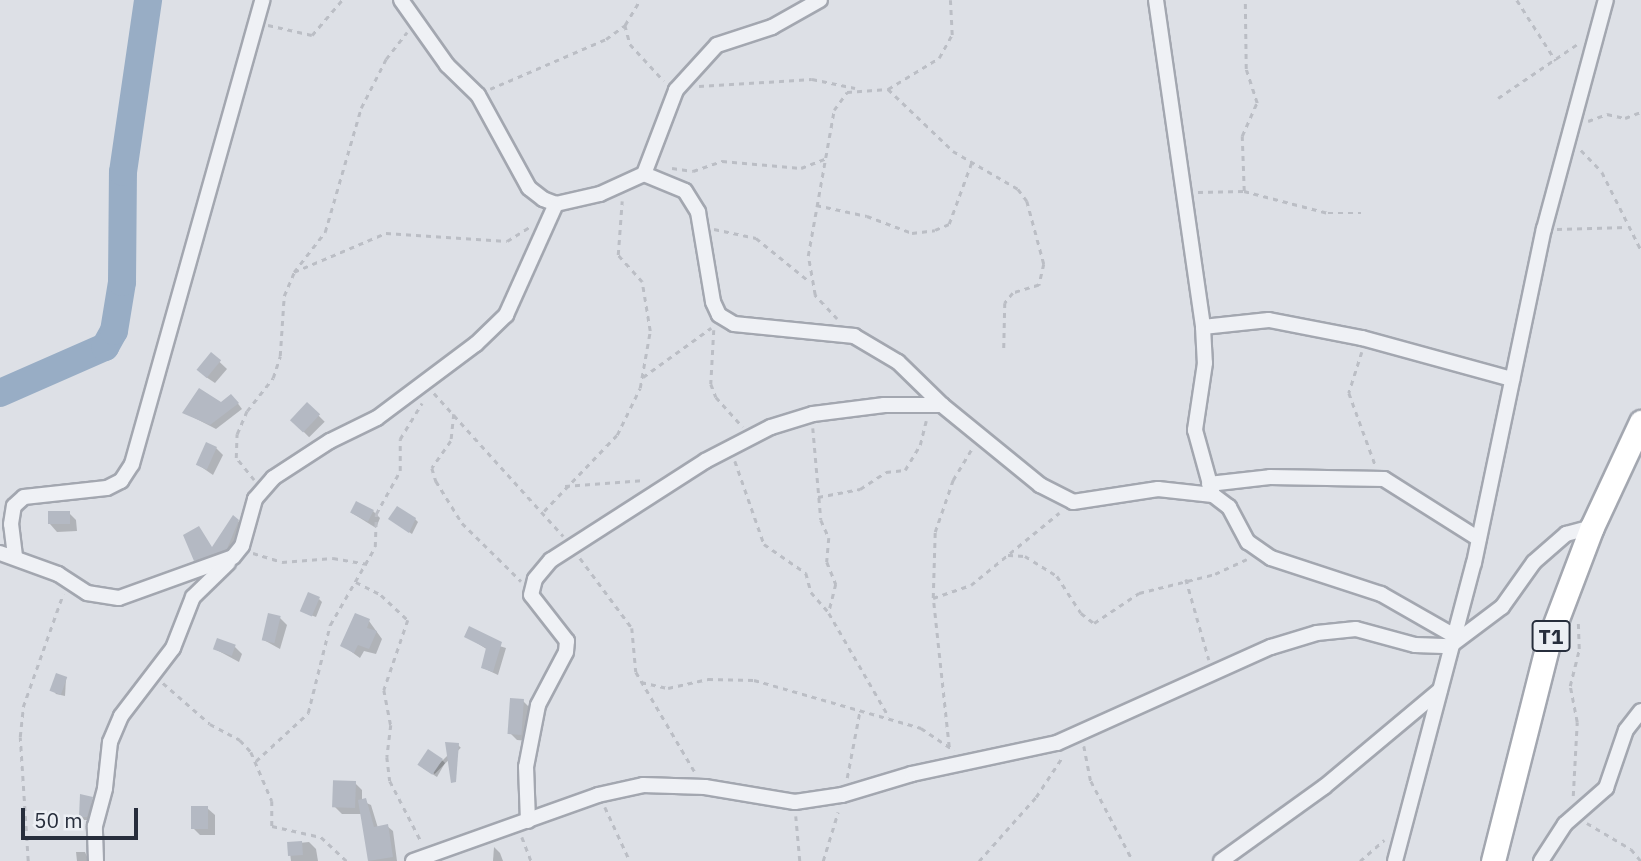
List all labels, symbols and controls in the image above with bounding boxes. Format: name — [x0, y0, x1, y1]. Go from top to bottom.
road number: T1 — [1530, 618, 1572, 654]
scale bar — [24, 794, 142, 838]
text: 50 m — [34, 806, 83, 834]

